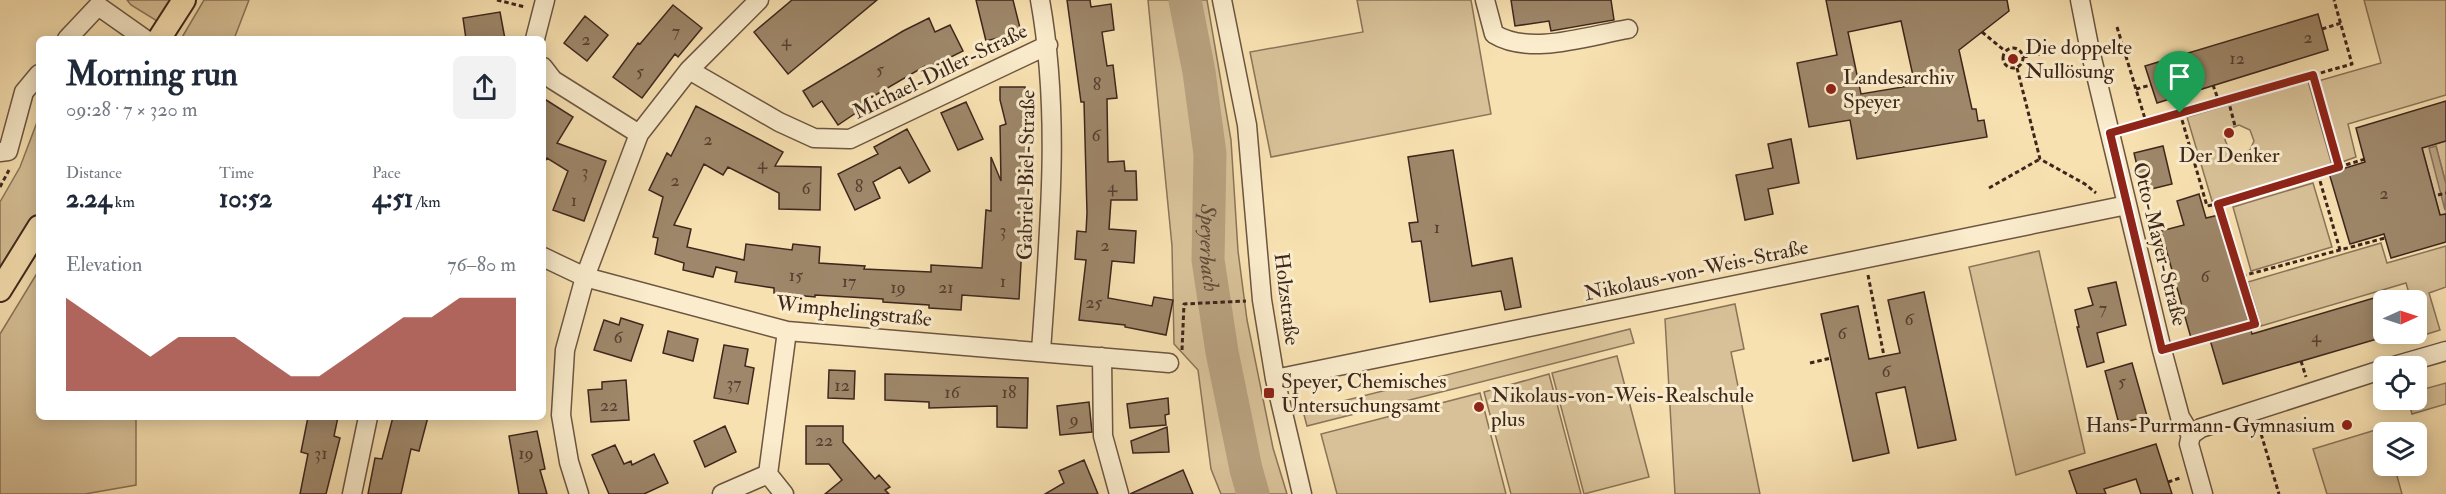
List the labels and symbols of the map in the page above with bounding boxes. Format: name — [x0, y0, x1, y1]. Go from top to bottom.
street label: Michael-Diller-Straße — [849, 17, 1032, 125]
house number: 7 — [672, 20, 680, 43]
house number: 2 — [2303, 26, 2313, 49]
house number: 2 — [581, 28, 591, 51]
house number: 4 — [781, 29, 792, 52]
place label: Die doppelte Nullösung — [2025, 34, 2132, 85]
house number: 12 — [2229, 47, 2245, 70]
pin — [2154, 51, 2205, 113]
marker: Die doppelte Nullösung — [2006, 52, 2020, 66]
house number: 5 — [876, 58, 884, 81]
house number: 5 — [636, 60, 644, 83]
place label: Landesarchiv Speyer — [1843, 64, 1955, 115]
house number: 8 — [1093, 73, 1101, 96]
marker: Landesarchiv Speyer — [1824, 82, 1838, 96]
street label: Gabriel-Biel-Straße — [1012, 90, 1041, 260]
house number: 6 — [1091, 124, 1101, 147]
marker: Der Denker — [2222, 126, 2236, 140]
house number: 2 — [703, 128, 713, 151]
place label: Der Denker — [2178, 142, 2280, 169]
house number: 4 — [757, 152, 768, 175]
street label: Otto-Mayer-Straße — [2126, 159, 2193, 329]
house number: 3 — [582, 160, 588, 183]
house number: 2 — [670, 169, 680, 192]
house number: 8 — [855, 175, 863, 198]
house number: 4 — [1107, 175, 1118, 198]
house number: 6 — [801, 177, 811, 200]
house number: 2 — [2379, 182, 2389, 205]
house number: 1 — [571, 189, 577, 212]
water label: Speyerbach — [1192, 203, 1226, 294]
house number: 1 — [1434, 216, 1440, 239]
house number: 3 — [1000, 219, 1006, 242]
street label: Nikolaus-von-Weis-Straße — [1582, 233, 1811, 307]
house number: 2 — [1100, 234, 1110, 257]
street label: Holzstraße — [1267, 251, 1306, 347]
house number: 15 — [789, 264, 803, 287]
house number: 6 — [2200, 265, 2210, 288]
house number: 17 — [842, 270, 856, 293]
house number: 1 — [1000, 270, 1006, 293]
house number: 19 — [890, 276, 906, 299]
house number: 21 — [938, 276, 954, 299]
street label: Wimphelingstraße — [774, 290, 933, 333]
north arrow — [2373, 290, 2427, 344]
house number: 25 — [1086, 291, 1103, 314]
house number: 7 — [2099, 297, 2107, 320]
house number: 6 — [1904, 308, 1914, 331]
house number: 6 — [1837, 322, 1847, 345]
house number: 4 — [2311, 325, 2322, 348]
house number: 6 — [613, 326, 623, 349]
house number: 6 — [1881, 360, 1891, 383]
place label: Speyer, Chemisches Untersuchungsamt — [1281, 368, 1447, 419]
house number: 5 — [2118, 370, 2126, 393]
house number: 37 — [726, 372, 742, 395]
house number: 12 — [834, 374, 850, 397]
house number: 16 — [944, 381, 961, 404]
house number: 18 — [1002, 381, 1016, 404]
place label: Nikolaus-von-Weis-Realschule plus — [1490, 382, 1754, 433]
marker: Speyer, Chemisches Untersuchungsamt — [1262, 386, 1276, 400]
house number: 22 — [600, 394, 618, 417]
marker: Nikolaus-von-Weis-Realschule plus — [1472, 400, 1486, 414]
house number: 9 — [1067, 408, 1079, 431]
place label: Hans-Purrmann-Gymnasium — [2085, 412, 2335, 439]
marker: Hans-Purrmann-Gymnasium — [2340, 418, 2354, 432]
house number: 22 — [815, 429, 833, 452]
house number: 31 — [314, 442, 328, 465]
house number: 19 — [518, 442, 534, 465]

